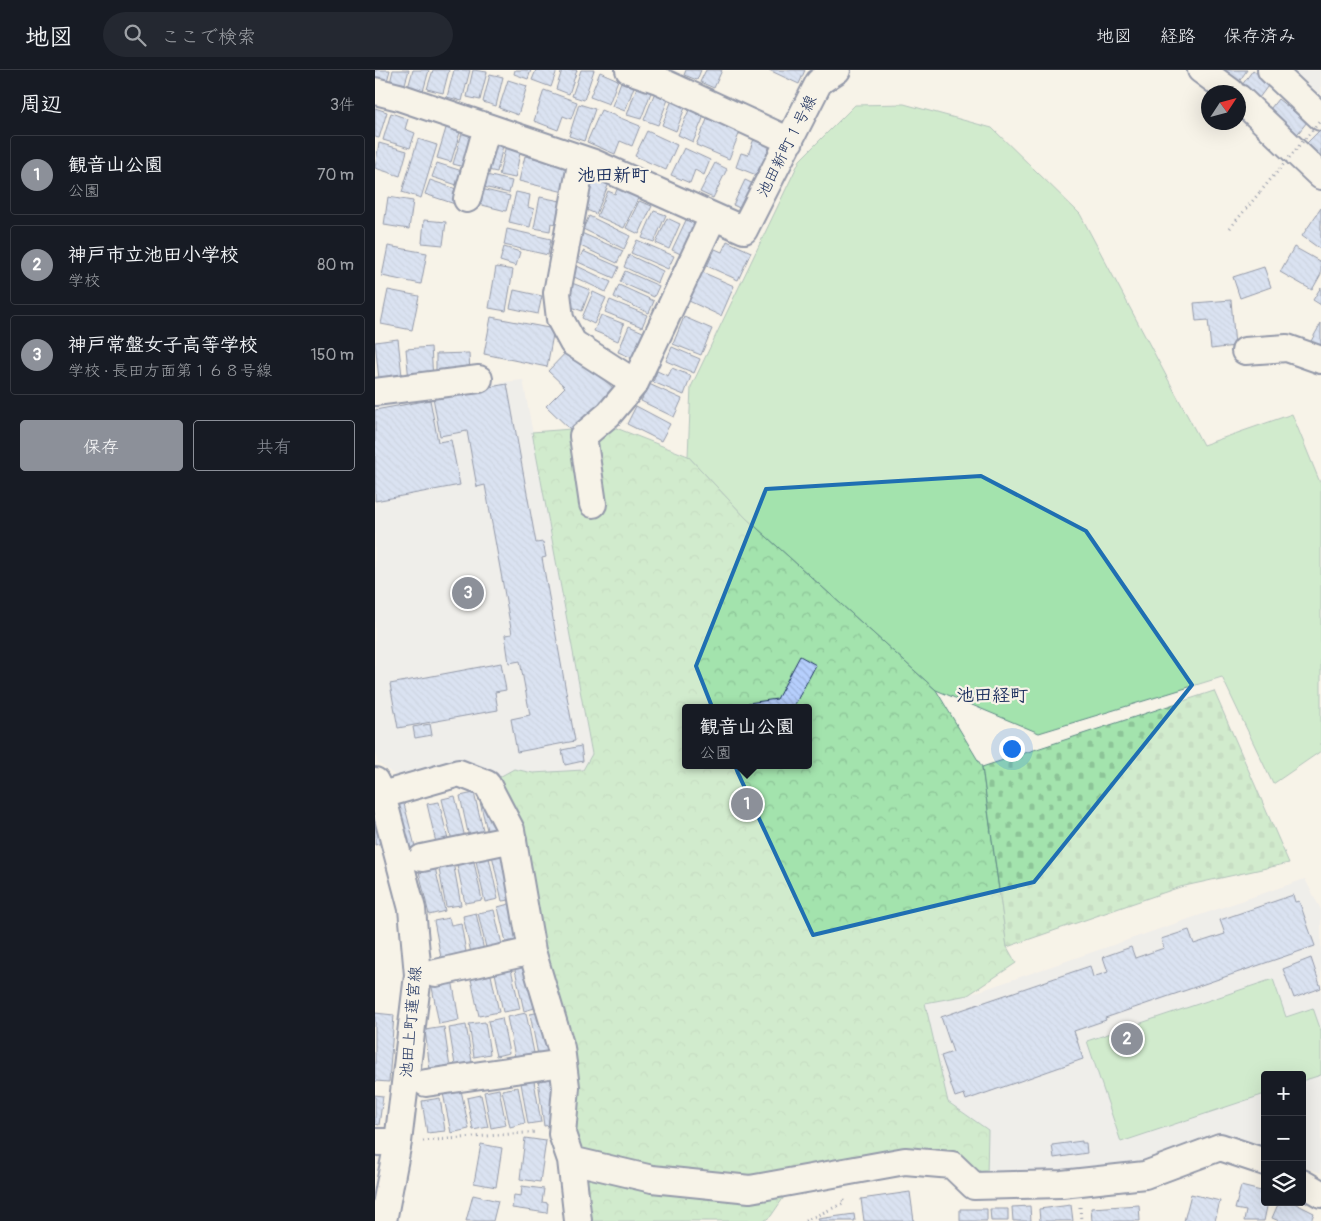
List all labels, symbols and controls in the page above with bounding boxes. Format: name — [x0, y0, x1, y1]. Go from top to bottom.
search box — [103, 12, 453, 57]
icon: search — [121, 21, 149, 49]
text: 地図 — [25, 23, 73, 52]
text: ここで検索 — [161, 25, 256, 49]
text: 地図 — [1096, 25, 1132, 48]
text: 経路 — [1160, 25, 1196, 48]
text: 保存済み — [1224, 25, 1296, 48]
north arrow — [1201, 85, 1246, 130]
text: 周辺 — [20, 91, 62, 118]
street label: 池田新町１号線 — [753, 92, 821, 200]
text: 3件 — [330, 95, 355, 115]
text: 観音山公園 — [68, 153, 163, 177]
district label: 池田新町 — [577, 164, 649, 187]
text: 1 — [34, 165, 40, 185]
text: 70 m — [317, 165, 354, 185]
text: 公園 — [68, 181, 100, 201]
text: 神戸市立池田小学校 — [68, 243, 239, 267]
text: 2 — [33, 255, 41, 275]
text: 80 m — [317, 255, 354, 275]
text: 学校 — [68, 271, 100, 291]
text: 神戸常盤女子高等学校 — [68, 333, 258, 357]
text: 3 — [33, 345, 41, 365]
text: 150 m — [310, 345, 354, 365]
text: 学校 · 長田方面第１６８号線 — [68, 361, 272, 381]
button: 保存 — [20, 420, 183, 471]
button: 共有 — [193, 420, 355, 471]
pin: 3 — [452, 574, 484, 612]
district label: 池田経町 — [956, 684, 1028, 707]
popup — [682, 704, 812, 769]
text: 観音山公園 — [699, 715, 795, 739]
your location — [999, 736, 1025, 762]
text: 公園 — [699, 743, 732, 763]
pin: 1 — [731, 785, 763, 823]
street label: 池田上町蓮宮線 — [396, 965, 426, 1079]
pin: 2 — [1111, 1020, 1143, 1058]
map controls — [1261, 1071, 1306, 1206]
button: + — [1261, 1071, 1306, 1116]
button: − — [1261, 1116, 1306, 1161]
button: layers — [1261, 1161, 1306, 1206]

